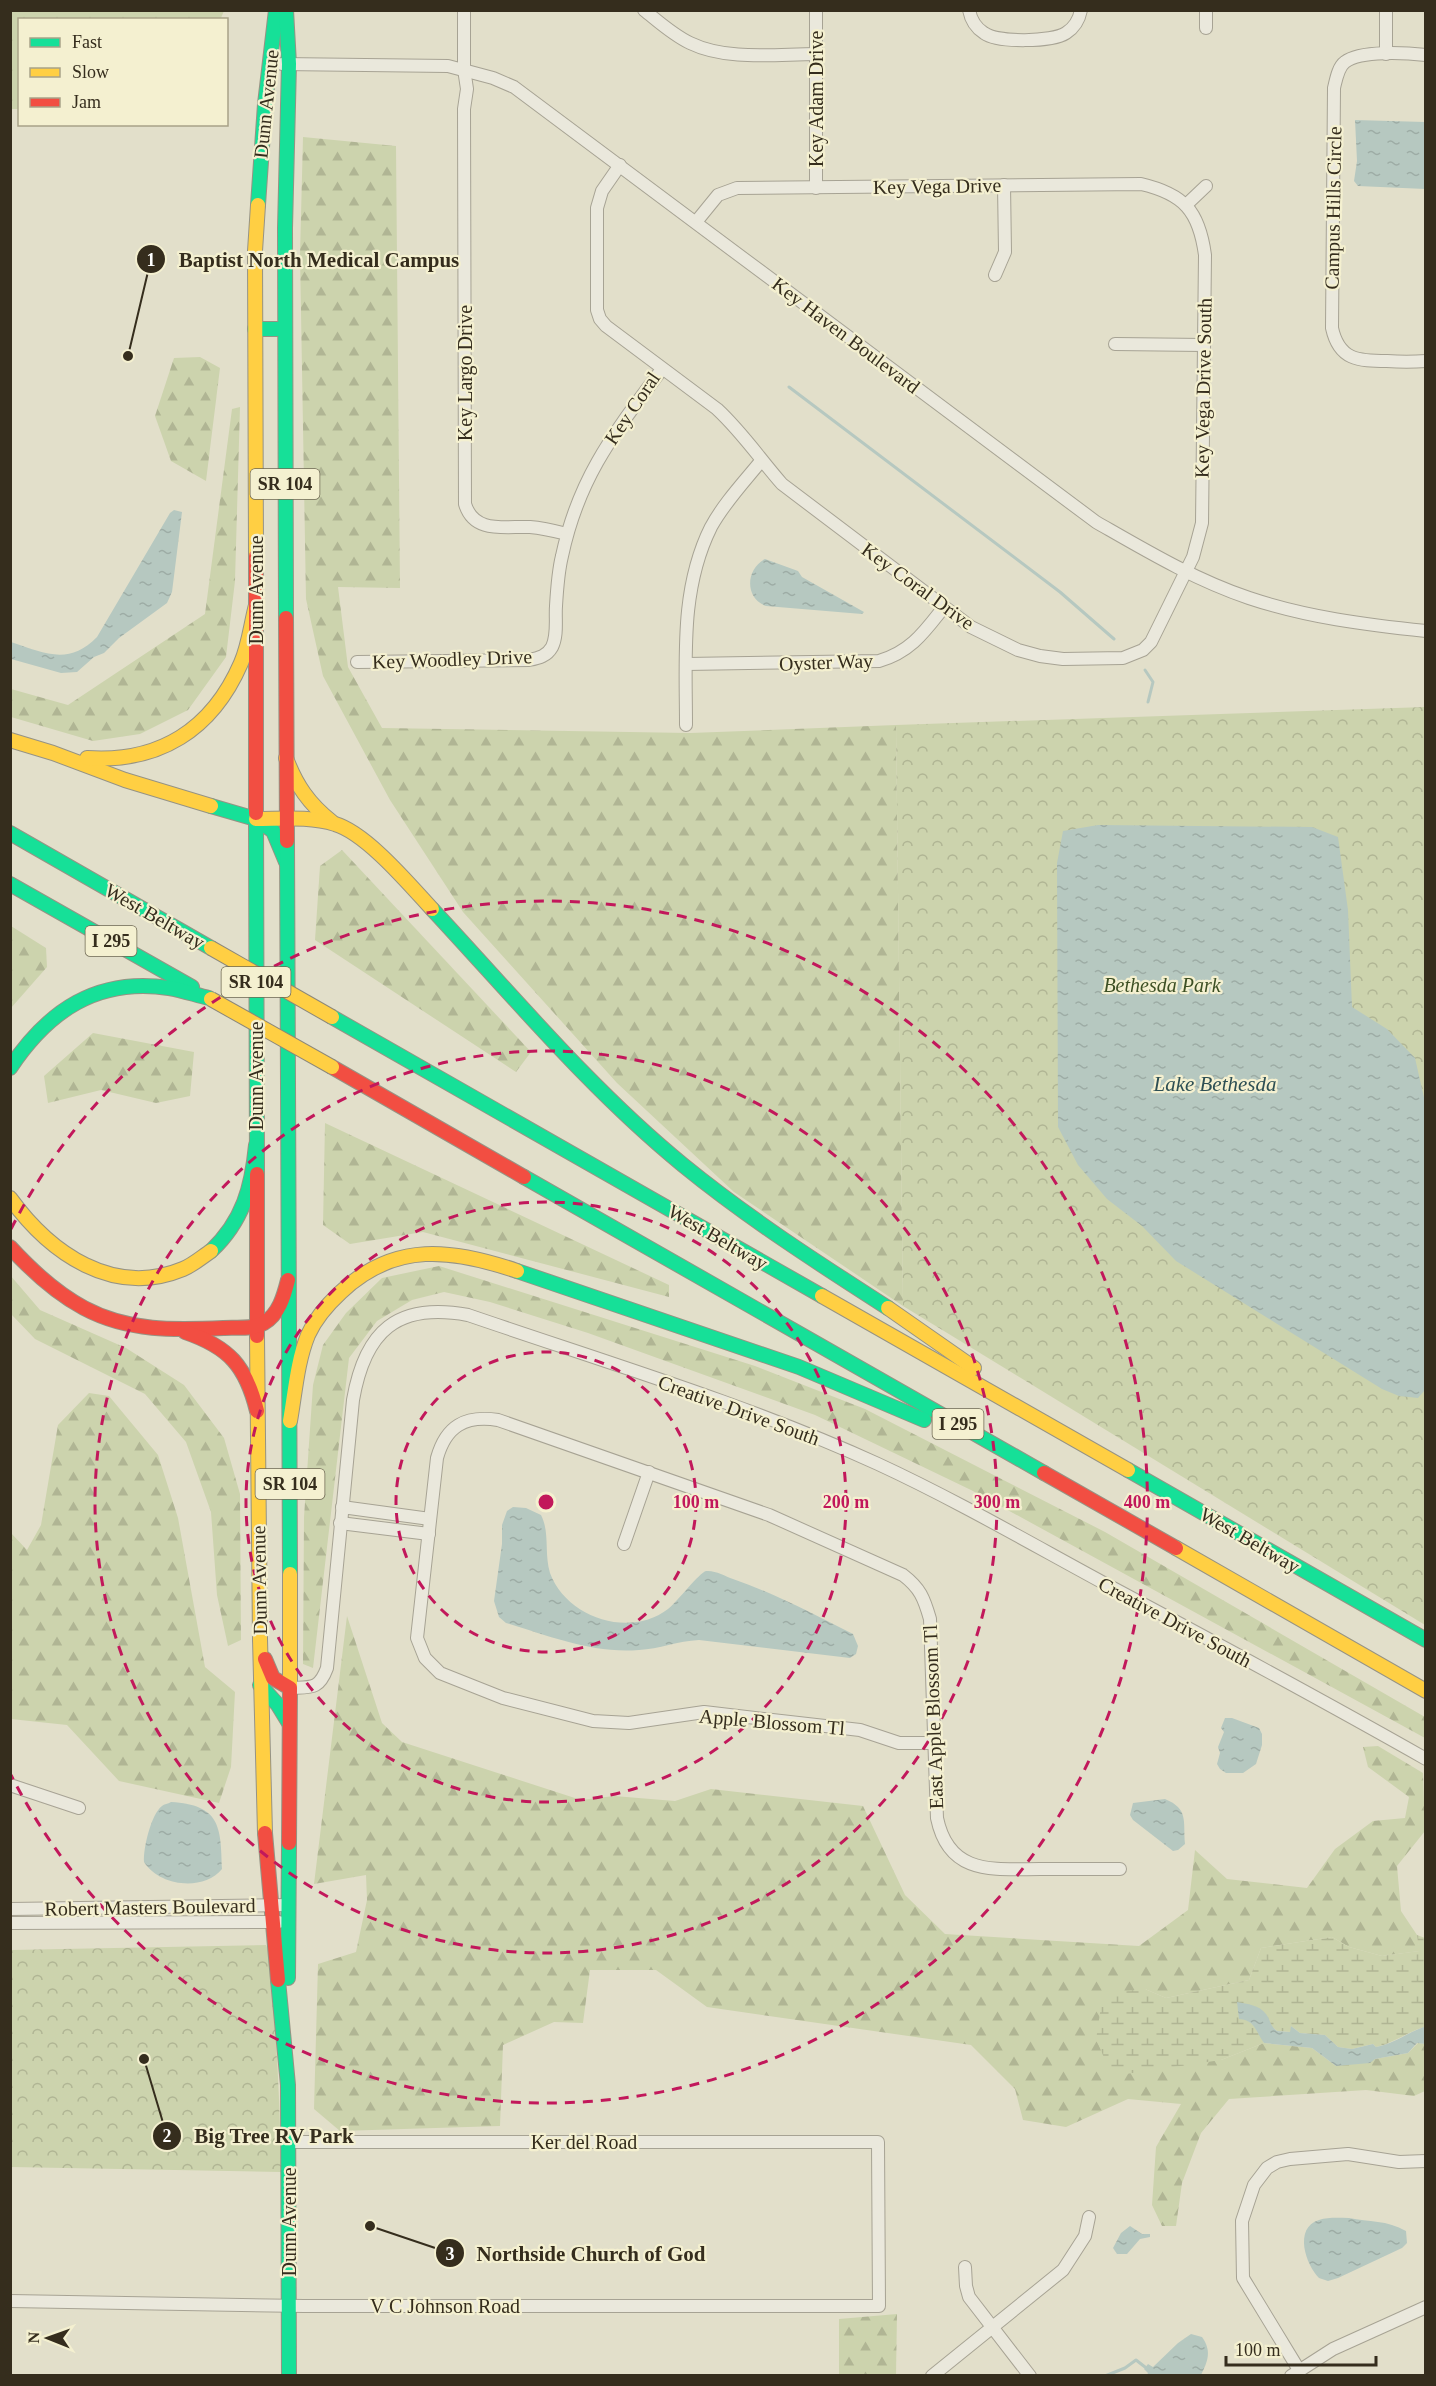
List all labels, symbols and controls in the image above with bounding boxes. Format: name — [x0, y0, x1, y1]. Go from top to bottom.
legend — [18, 18, 228, 126]
street label: Key Adam Drive — [805, 31, 828, 167]
text: Fast — [72, 32, 102, 52]
street label: Dunn Avenue — [249, 49, 283, 159]
text: Slow — [72, 62, 109, 82]
text: Jam — [72, 92, 101, 112]
street label: Campus Hills Circle — [1321, 126, 1346, 290]
street label: Key Vega Drive — [873, 174, 1002, 199]
callout: Baptist North Medical Campus — [136, 240, 471, 279]
text: Baptist North Medical Campus — [179, 248, 459, 272]
text: 1 — [147, 250, 156, 270]
street label: Key Haven Boulevard — [767, 272, 924, 398]
street label: Key Vega Drive South — [1190, 298, 1217, 478]
street label: Key Largo Drive — [454, 305, 477, 441]
street label: Key Coral — [600, 367, 665, 449]
road number: SR 104 — [250, 469, 320, 499]
street label: Dunn Avenue — [245, 535, 267, 645]
street label: Key Coral Drive — [857, 538, 978, 635]
street label: Key Woodley Drive — [372, 645, 533, 674]
street label: Oyster Way — [779, 649, 873, 676]
street label: West Beltway — [101, 879, 209, 954]
road number: I 295 — [86, 926, 136, 956]
road number: SR 104 — [222, 967, 290, 997]
park label: Bethesda Park — [1103, 974, 1222, 996]
street label: Dunn Avenue — [245, 1021, 267, 1131]
water label: Lake Bethesda — [1152, 1072, 1277, 1096]
street label: West Beltway — [664, 1200, 772, 1275]
street label: Creative Drive South — [655, 1371, 823, 1449]
road number: I 295 — [932, 1409, 984, 1439]
road number: SR 104 — [256, 1469, 324, 1499]
centre of rings — [536, 1492, 556, 1512]
text: 100 m — [673, 1492, 719, 1512]
text: 200 m — [823, 1492, 869, 1512]
text: 300 m — [974, 1492, 1020, 1512]
text: 400 m — [1124, 1492, 1170, 1512]
street label: West Beltway — [1196, 1503, 1304, 1578]
street label: Dunn Avenue — [247, 1525, 271, 1635]
street label: Creative Drive South — [1095, 1572, 1255, 1672]
street label: East Apple Blossom Tl — [919, 1624, 948, 1810]
street label: Apple Blossom Tl — [698, 1705, 846, 1740]
street label: Robert Masters Boulevard — [44, 1894, 256, 1920]
callout: Big Tree RV Park — [152, 2117, 366, 2156]
text: Big Tree RV Park — [194, 2124, 354, 2148]
text: 2 — [163, 2126, 172, 2146]
street label: Ker del Road — [531, 2131, 637, 2153]
street label: Dunn Avenue — [278, 2167, 300, 2277]
callout: Northside Church of God — [435, 2234, 717, 2273]
text: Northside Church of God — [477, 2242, 706, 2266]
text: 3 — [446, 2244, 455, 2264]
street label: V C Johnson Road — [370, 2295, 520, 2317]
north arrow — [18, 2308, 78, 2368]
scale bar — [1226, 2329, 1376, 2367]
text: N — [25, 2331, 42, 2344]
text: 100 m — [1235, 2340, 1281, 2360]

